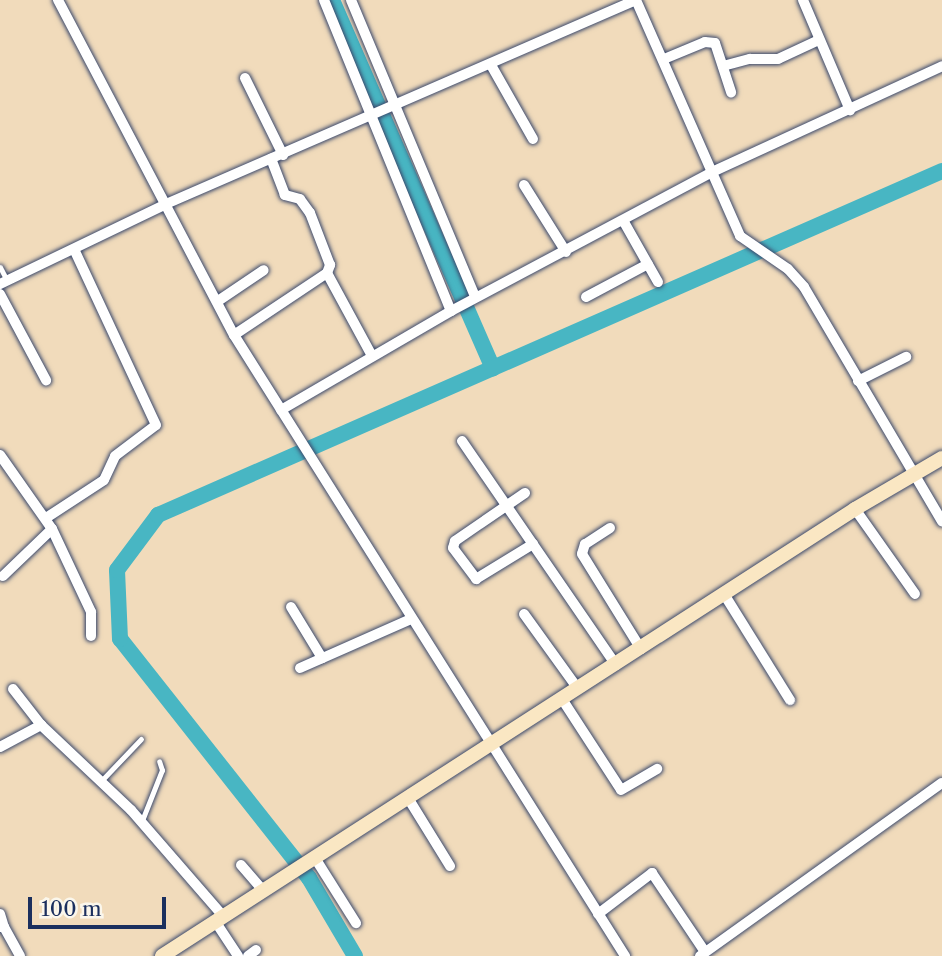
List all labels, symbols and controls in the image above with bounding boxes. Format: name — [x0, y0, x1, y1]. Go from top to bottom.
scale bar — [32, 883, 170, 927]
text: 100 m — [41, 896, 102, 921]

